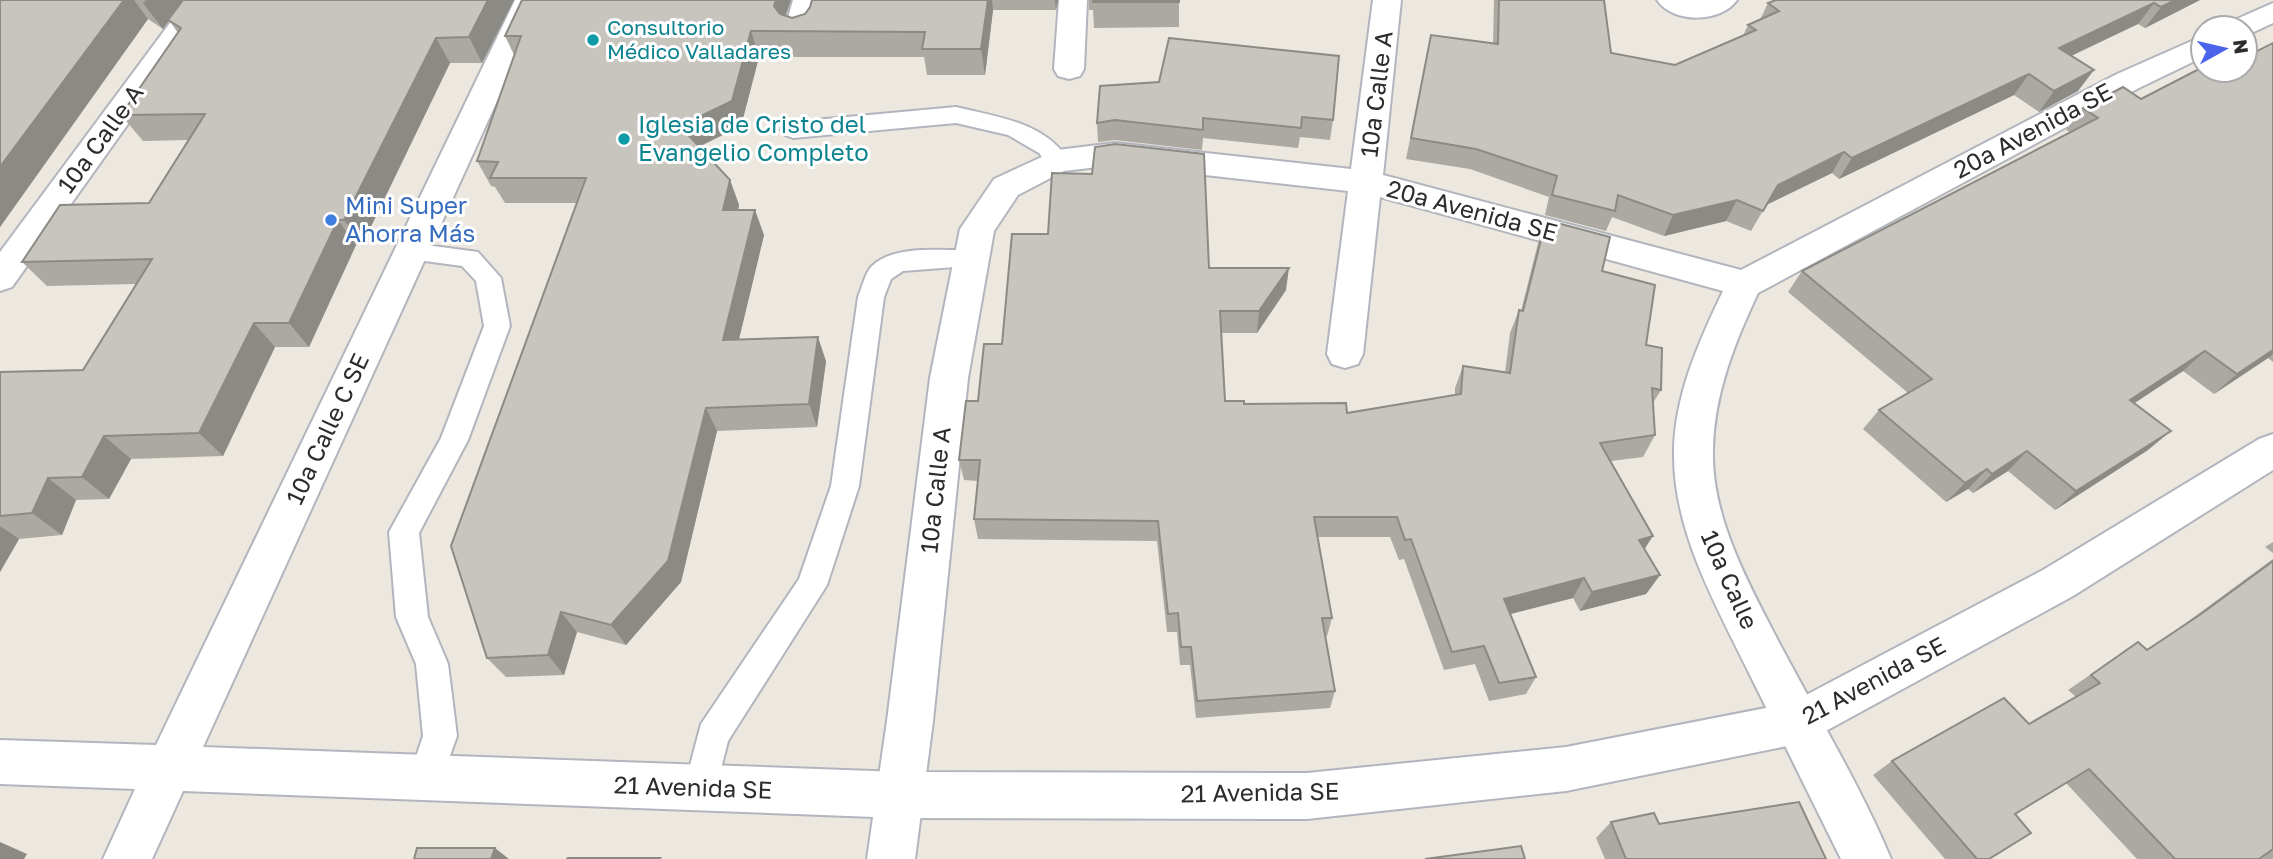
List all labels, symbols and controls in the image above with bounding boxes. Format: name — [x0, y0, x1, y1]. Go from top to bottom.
place label: Consultorio Médico Valladares — [607, 14, 791, 64]
north arrow — [2189, 14, 2259, 84]
street label: 10a Calle A — [1353, 29, 1398, 159]
marker: Consultorio Médico Valladares — [585, 32, 601, 48]
text: N — [2229, 38, 2254, 55]
street label: 20a Avenida SE — [1948, 76, 2117, 184]
street label: 10a Calle A — [51, 78, 149, 198]
place label: Iglesia de Cristo del Evangelio Completo — [638, 109, 869, 166]
marker: Iglesia de Cristo del Evangelio Completo — [616, 131, 632, 147]
street label: 20a Avenida SE — [1384, 173, 1561, 246]
place label: Mini Super Ahorra Más — [345, 190, 475, 247]
marker: Mini Super Ahorra Más — [323, 212, 339, 228]
street label: 10a Calle C SE — [279, 348, 374, 509]
street label: 10a Calle A — [913, 425, 956, 555]
street label: 10a Calle — [1696, 526, 1765, 633]
street label: 21 Avenida SE — [1796, 630, 1950, 730]
street label: 21 Avenida SE — [613, 769, 773, 804]
street label: 21 Avenida SE — [1180, 776, 1340, 807]

